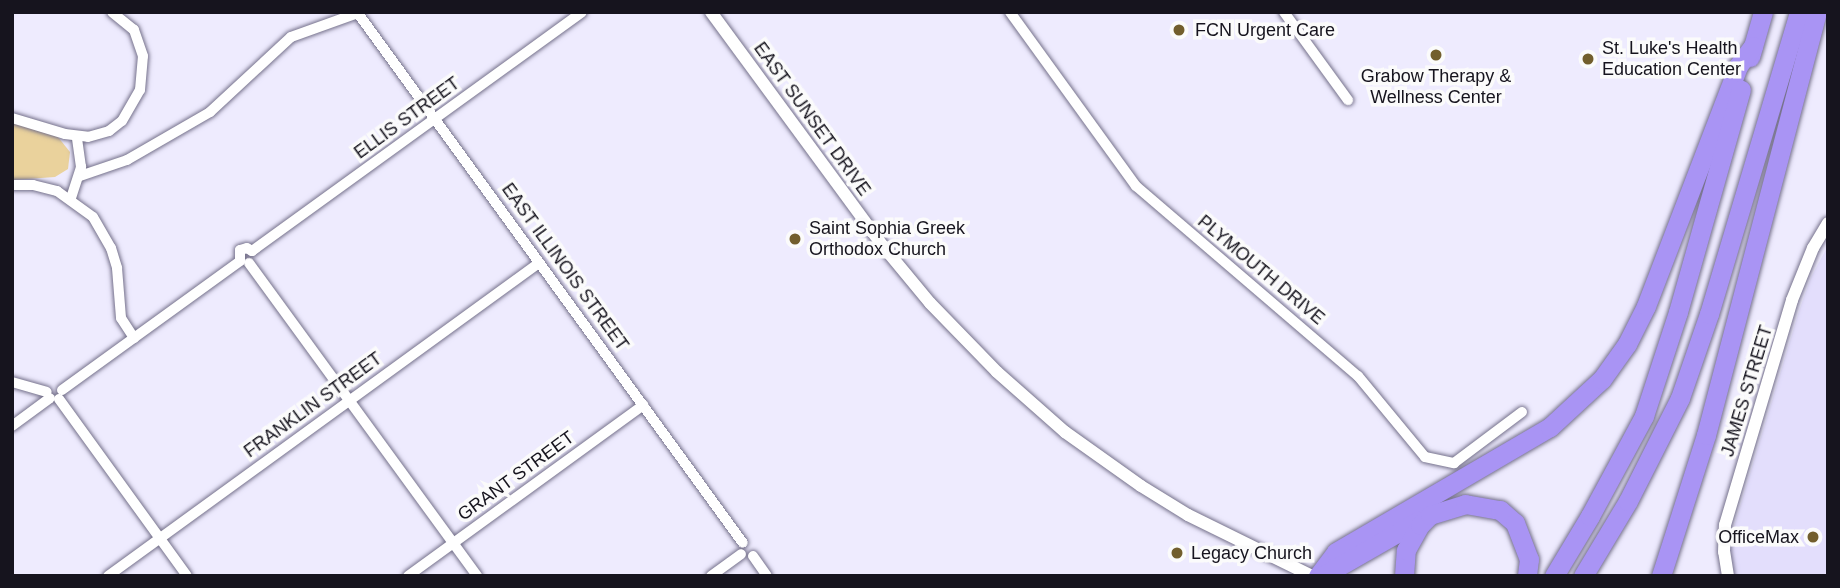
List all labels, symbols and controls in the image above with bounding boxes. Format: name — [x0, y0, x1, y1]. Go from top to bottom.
place label: FCN Urgent Care — [1195, 19, 1335, 41]
marker: FCN Urgent Care — [1169, 20, 1189, 40]
street label: EAST SUNSET DRIVE — [749, 38, 875, 200]
place label: St. Luke's Health Education Center — [1602, 38, 1741, 80]
marker: Grabow Therapy & Wellness Center — [1428, 47, 1444, 63]
marker: St. Luke's Health Education Center — [1580, 51, 1596, 67]
place label: Grabow Therapy & Wellness Center — [1360, 66, 1512, 108]
street label: ELLIS STREET — [350, 73, 464, 163]
street label: EAST ILLINOIS STREET — [497, 179, 633, 355]
street label: PLYMOUTH DRIVE — [1193, 211, 1329, 329]
place label: Saint Sophia Greek Orthodox Church — [809, 218, 965, 260]
marker: Saint Sophia Greek Orthodox Church — [787, 231, 803, 247]
street label: JAMES STREET — [1717, 323, 1777, 459]
street label: FRANKLIN STREET — [240, 348, 386, 462]
street label: GRANT STREET — [453, 426, 579, 526]
place label: OfficeMax — [1718, 526, 1799, 548]
marker: OfficeMax — [1805, 529, 1821, 545]
place label: Legacy Church — [1191, 542, 1312, 564]
marker: Legacy Church — [1169, 545, 1185, 561]

